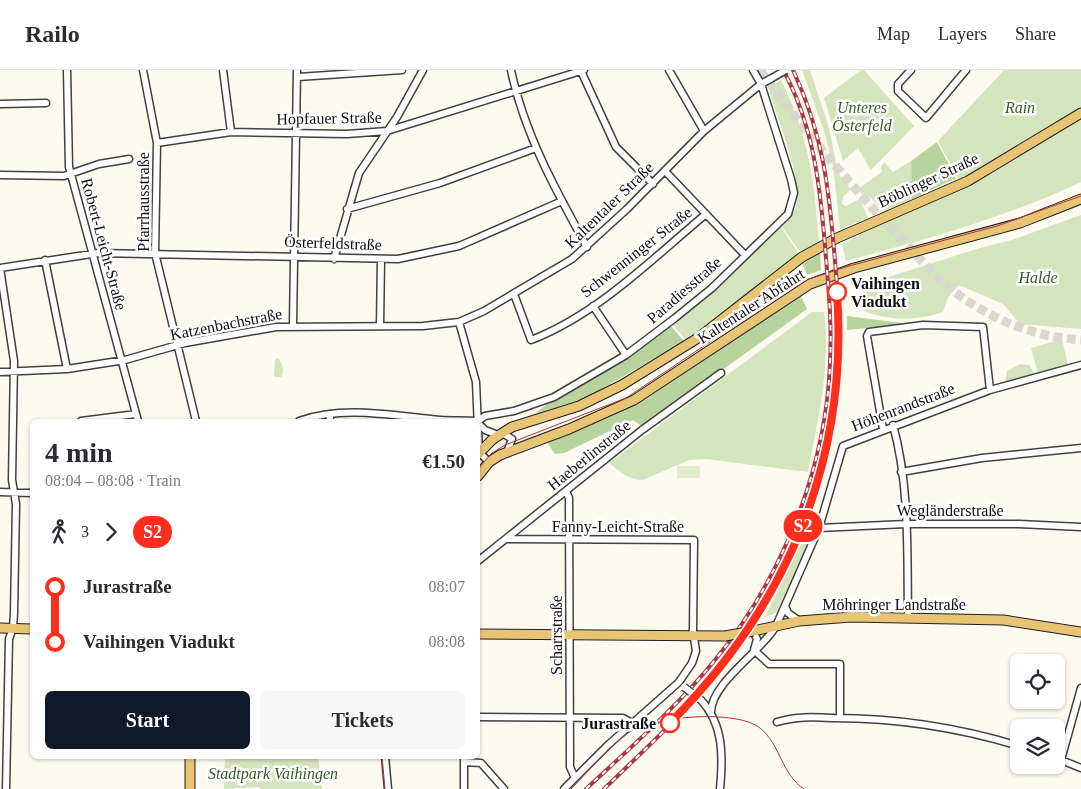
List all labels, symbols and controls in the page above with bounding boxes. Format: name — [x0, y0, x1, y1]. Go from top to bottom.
text: Railo — [25, 21, 80, 47]
text: Map — [877, 24, 910, 44]
text: Layers — [938, 24, 987, 44]
text: Share — [1015, 24, 1056, 44]
park label: Unteres Österfeld — [832, 99, 893, 135]
park label: Rain — [1004, 99, 1035, 116]
street label: Hopfauer Straße — [276, 109, 382, 128]
street label: Böblinger Straße — [875, 149, 981, 212]
street label: Pfarrhausstraße — [135, 152, 152, 252]
street label: Kaltentaler Straße — [561, 159, 657, 251]
street label: Robert-Leicht-Straße — [78, 176, 130, 312]
street label: Schwenninger Straße — [577, 203, 696, 301]
street label: Österfeldstraße — [284, 233, 382, 253]
street label: Paradiesstraße — [644, 253, 724, 327]
street label: Kaltentaler Abfahrt — [694, 265, 808, 347]
park label: Halde — [1017, 269, 1058, 286]
place label: Vaihingen Viadukt — [851, 275, 920, 310]
marker: Vaihingen Viadukt — [827, 282, 847, 302]
street label: Katzenbachstraße — [169, 305, 283, 343]
street label: Höhenrandstraße — [849, 379, 957, 435]
street label: Haeberlinstraße — [544, 417, 634, 493]
text: 4 min — [45, 437, 113, 468]
text: €1.50 — [422, 451, 465, 472]
text: 08:04 – 08:08 · Train — [45, 472, 181, 489]
street label: Wegländerstraße — [896, 502, 1004, 520]
line badge: S2 — [780, 510, 826, 542]
text: S2 — [793, 516, 813, 536]
icon: walk — [45, 518, 73, 546]
icon: forward — [97, 518, 125, 546]
street label: Fanny-Leicht-Straße — [552, 518, 684, 536]
text: S2 — [143, 522, 162, 542]
text: 3 — [81, 523, 89, 540]
text: Jurastraße — [83, 576, 172, 597]
text: 08:07 — [429, 578, 465, 595]
street label: Scharrstraße — [548, 595, 565, 675]
street label: Möhringer Landstraße — [822, 596, 966, 614]
text: Vaihingen Viadukt — [83, 631, 235, 652]
text: 08:08 — [429, 633, 465, 650]
map controls — [1010, 654, 1065, 774]
button: locate — [1010, 654, 1065, 709]
button: Start — [45, 691, 250, 749]
button: Tickets — [260, 691, 465, 749]
marker: Jurastraße — [660, 713, 680, 733]
place label: Jurastraße — [581, 715, 656, 732]
button: layers — [1010, 719, 1065, 774]
park label: Stadtpark Vaihingen — [208, 765, 338, 783]

